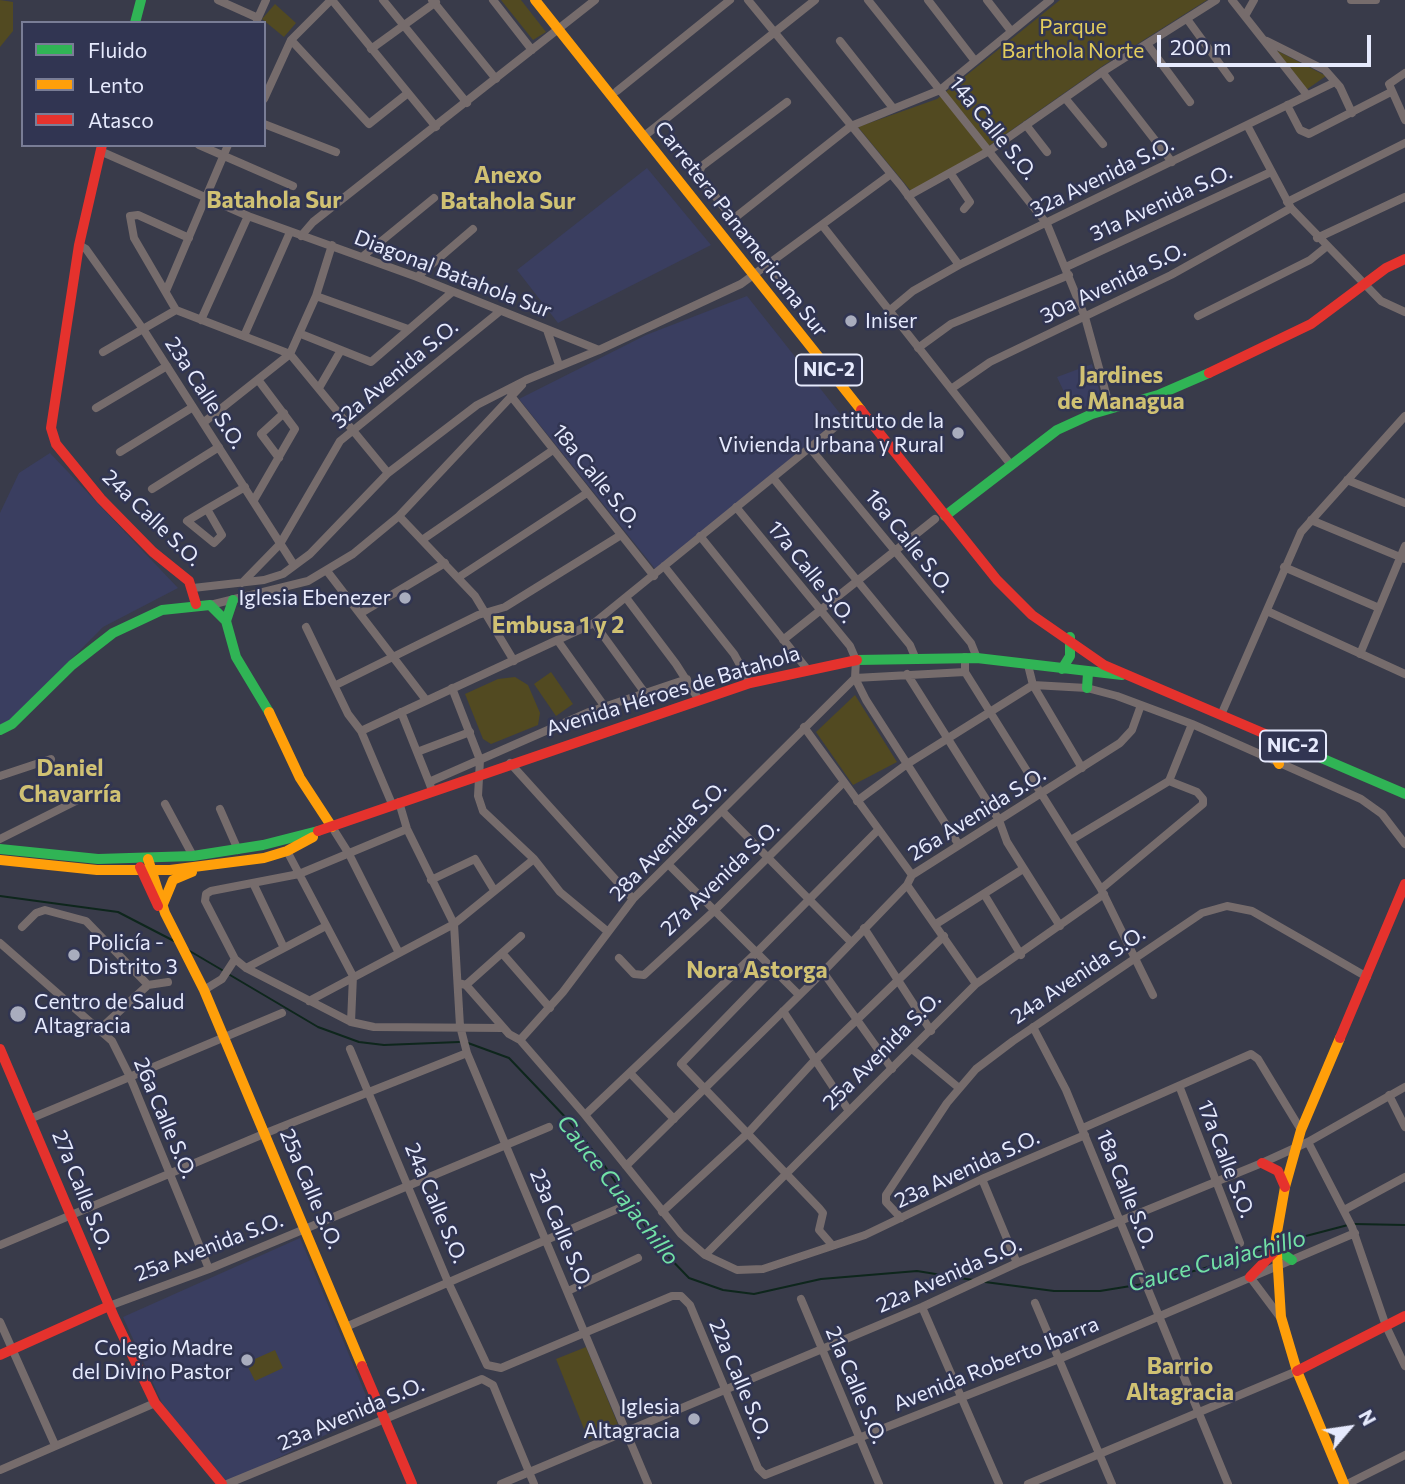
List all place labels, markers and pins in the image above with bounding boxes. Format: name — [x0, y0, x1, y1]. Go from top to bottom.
place label: Iniser — [865, 308, 917, 334]
marker: Iniser — [843, 313, 859, 329]
place label: Instituto de la Vivienda Urbana y Rural — [719, 408, 944, 458]
marker: Instituto de la Vivienda Urbana y Rural — [950, 425, 966, 441]
place label: Iglesia Ebenezer — [238, 585, 391, 611]
marker: Iglesia Ebenezer — [397, 590, 413, 606]
place label: Policía - Distrito 3 — [88, 930, 178, 980]
marker: Policía - Distrito 3 — [66, 947, 82, 963]
place label: Centro de Salud Altagracia — [34, 989, 184, 1039]
marker: Centro de Salud Altagracia — [8, 1004, 28, 1024]
place label: Colegio Madre del Divino Pastor — [72, 1335, 233, 1385]
marker: Colegio Madre del Divino Pastor — [239, 1352, 255, 1368]
place label: Iglesia Altagracia — [583, 1394, 680, 1444]
marker: Iglesia Altagracia — [686, 1411, 702, 1427]

